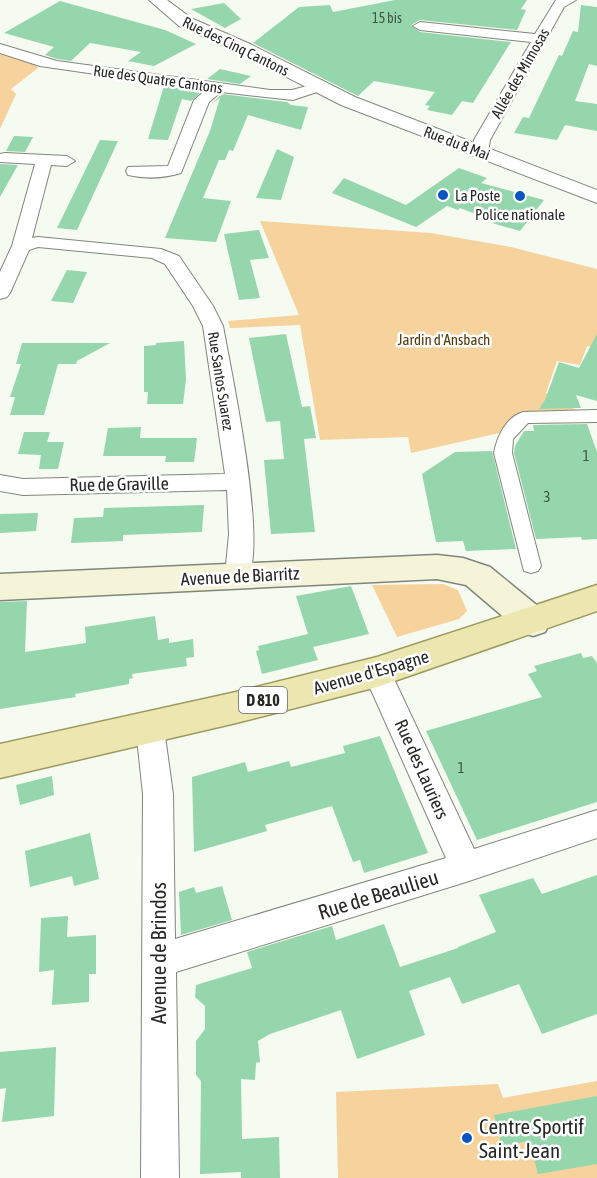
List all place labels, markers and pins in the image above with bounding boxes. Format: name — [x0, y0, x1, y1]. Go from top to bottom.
place label: La Poste — [455, 187, 501, 204]
marker: La Poste — [436, 188, 450, 202]
marker: Police nationale — [513, 189, 527, 203]
place label: Police nationale — [475, 206, 565, 223]
place label: Centre Sportif Saint-Jean — [479, 1114, 584, 1162]
marker: Centre Sportif Saint-Jean — [460, 1131, 474, 1145]

